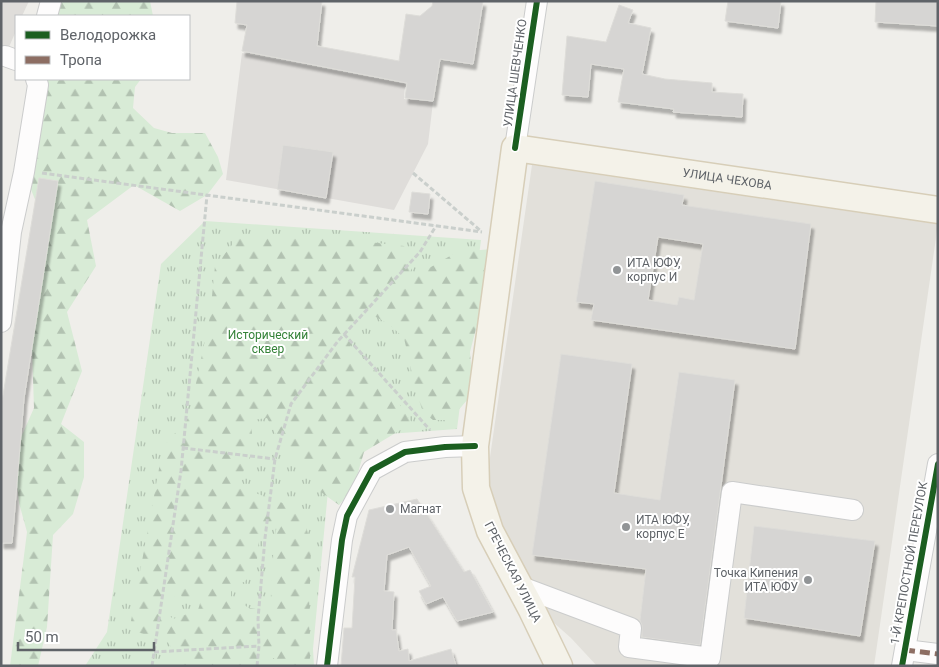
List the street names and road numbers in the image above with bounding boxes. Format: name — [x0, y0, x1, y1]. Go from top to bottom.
street label: УЛИЦА ШЕВЧЕНКО — [500, 18, 530, 128]
street label: УЛИЦА ЧЕХОВА — [682, 166, 773, 193]
street label: 1-Й КРЕПОСТНОЙ ПЕРЕУЛОК — [887, 480, 930, 646]
street label: ГРЕЧЕСКАЯ УЛИЦА — [482, 519, 545, 625]

